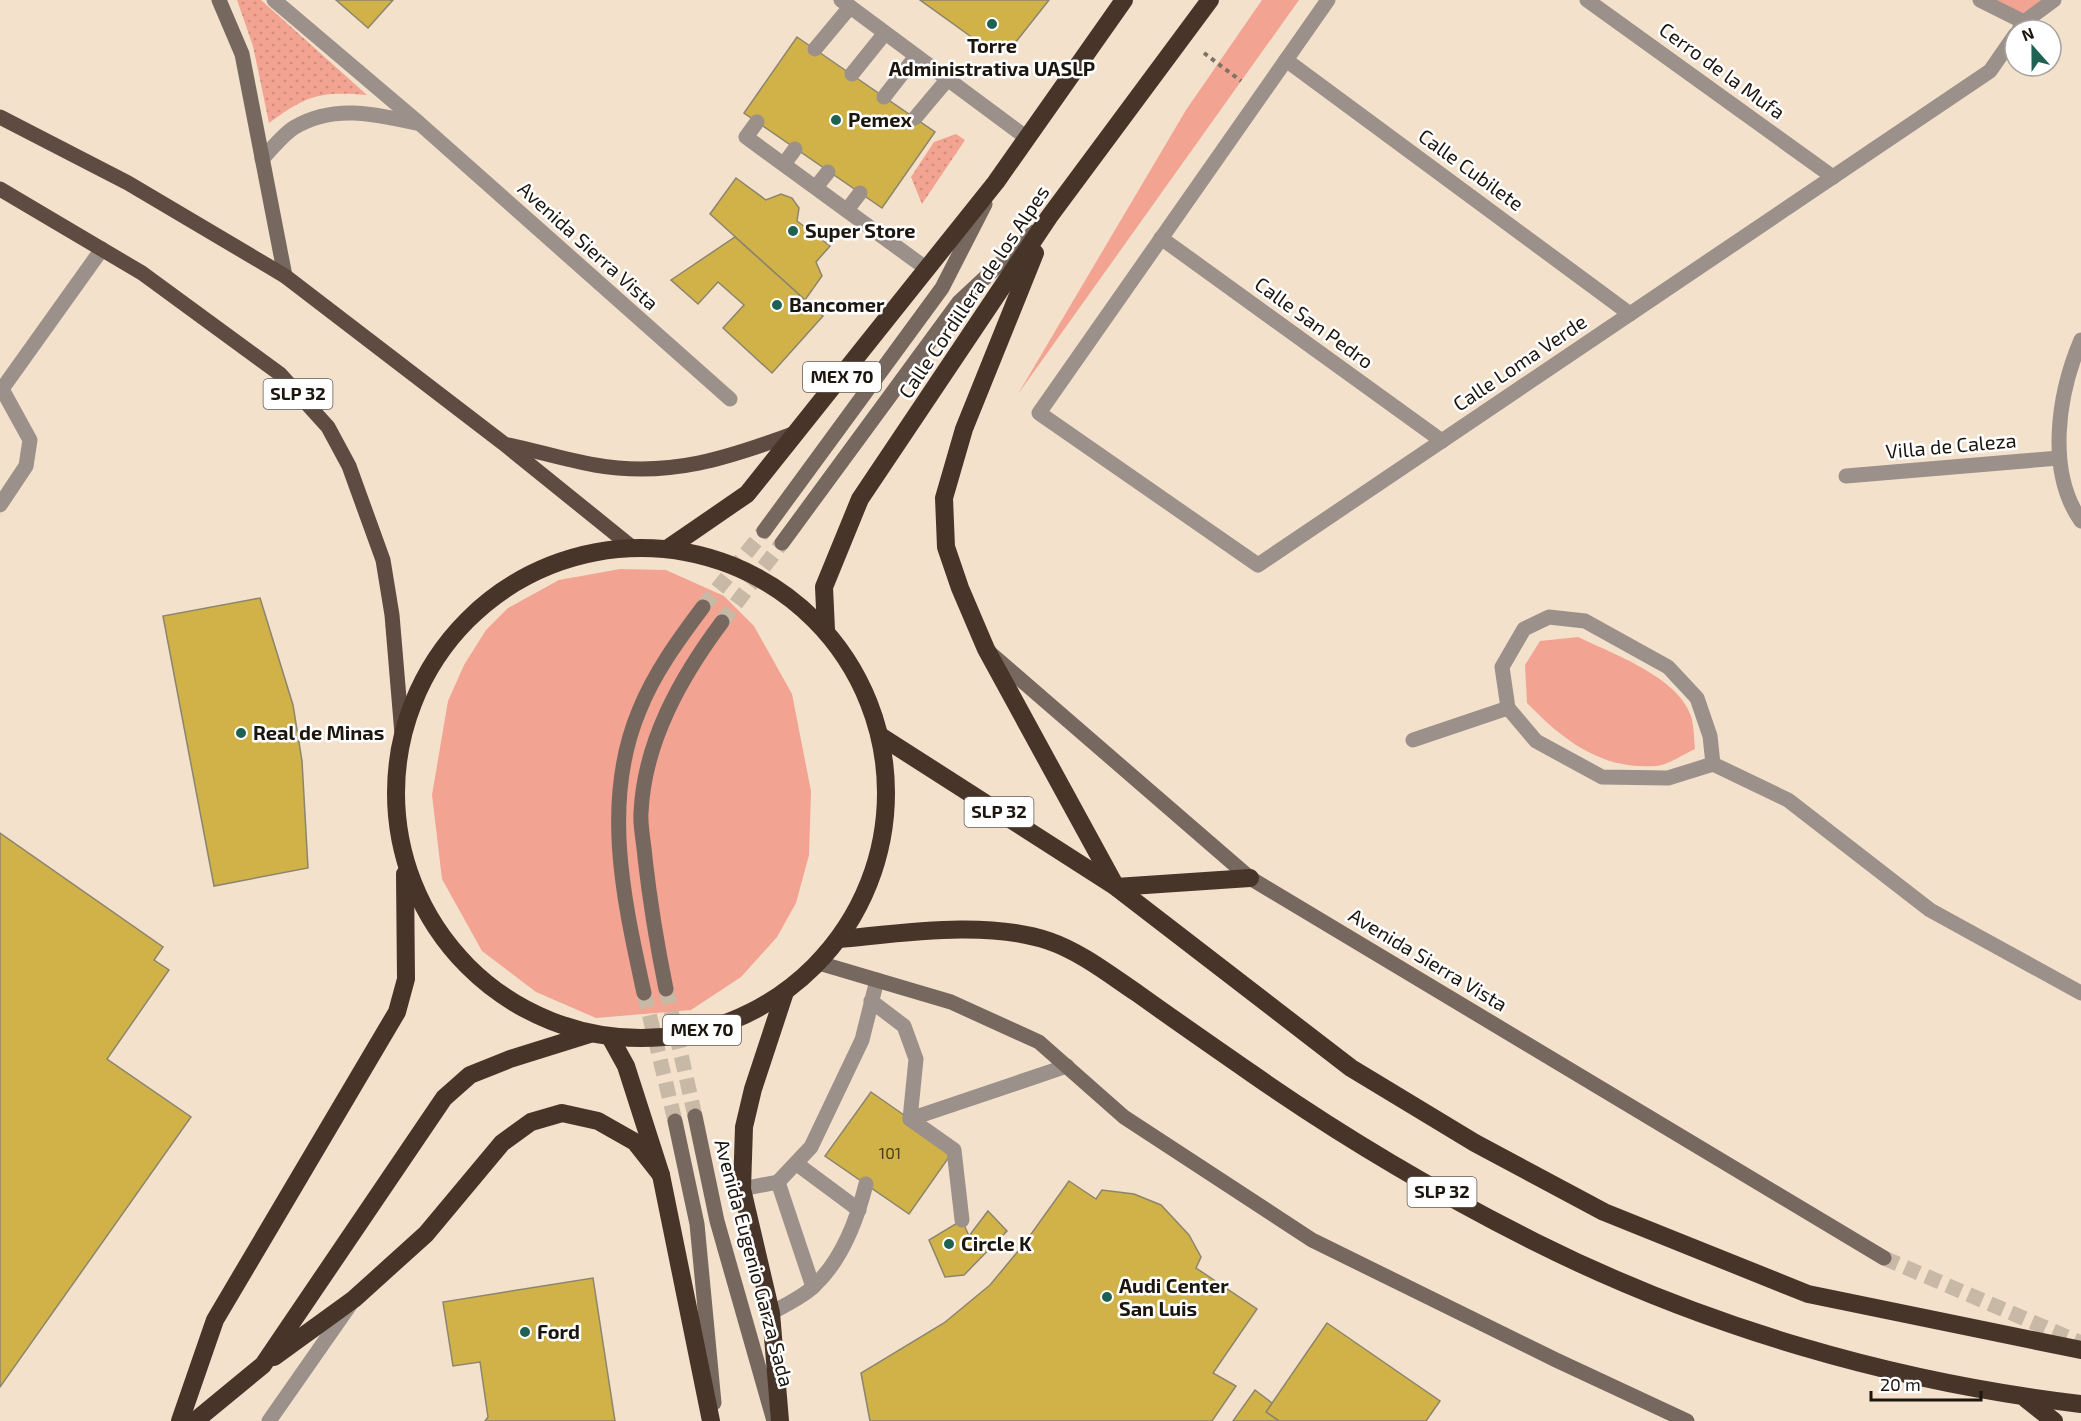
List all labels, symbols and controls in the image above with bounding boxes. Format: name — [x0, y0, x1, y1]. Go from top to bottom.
marker: Torre Administrativa UASLP — [985, 17, 999, 31]
street label: Cerro de la Mufa — [1655, 17, 1790, 124]
north arrow — [2003, 18, 2063, 78]
text: N — [2019, 23, 2036, 44]
place label: Torre Administrativa UASLP — [889, 33, 1095, 80]
place label: Pemex — [848, 107, 912, 131]
marker: Pemex — [829, 113, 843, 127]
street label: Calle Cubilete — [1415, 123, 1529, 215]
street label: Avenida Sierra Vista — [514, 176, 664, 315]
street label: Calle Cordillera de los Alpes — [893, 180, 1053, 402]
place label: Super Store — [805, 218, 916, 242]
marker: Super Store — [786, 224, 800, 238]
street label: Calle San Pedro — [1251, 271, 1379, 373]
place label: Bancomer — [789, 292, 885, 316]
marker: Bancomer — [770, 298, 784, 312]
street label: Calle Loma Verde — [1448, 309, 1591, 416]
road number: MEX 70 — [803, 362, 881, 392]
road number: SLP 32 — [264, 379, 332, 409]
street label: Villa de Caleza — [1884, 427, 2017, 463]
place label: Real de Minas — [253, 720, 384, 744]
marker: Real de Minas — [234, 726, 248, 740]
road number: SLP 32 — [964, 797, 1034, 827]
street label: Avenida Sierra Vista — [1345, 902, 1512, 1016]
road number: MEX 70 — [663, 1015, 741, 1045]
street label: Avenida Eugenio Garza Sada — [710, 1136, 800, 1389]
house number: 101 — [879, 1143, 901, 1162]
road number: SLP 32 — [1408, 1177, 1476, 1207]
place label: Circle K — [961, 1231, 1032, 1255]
marker: Circle K — [942, 1237, 956, 1251]
place label: Audi Center San Luis — [1119, 1273, 1229, 1320]
marker: Audi Center San Luis — [1100, 1290, 1114, 1304]
place label: Ford — [537, 1319, 580, 1343]
marker: Ford — [518, 1325, 532, 1339]
scale bar — [1871, 1364, 1980, 1402]
text: 20 m — [1880, 1373, 1921, 1395]

